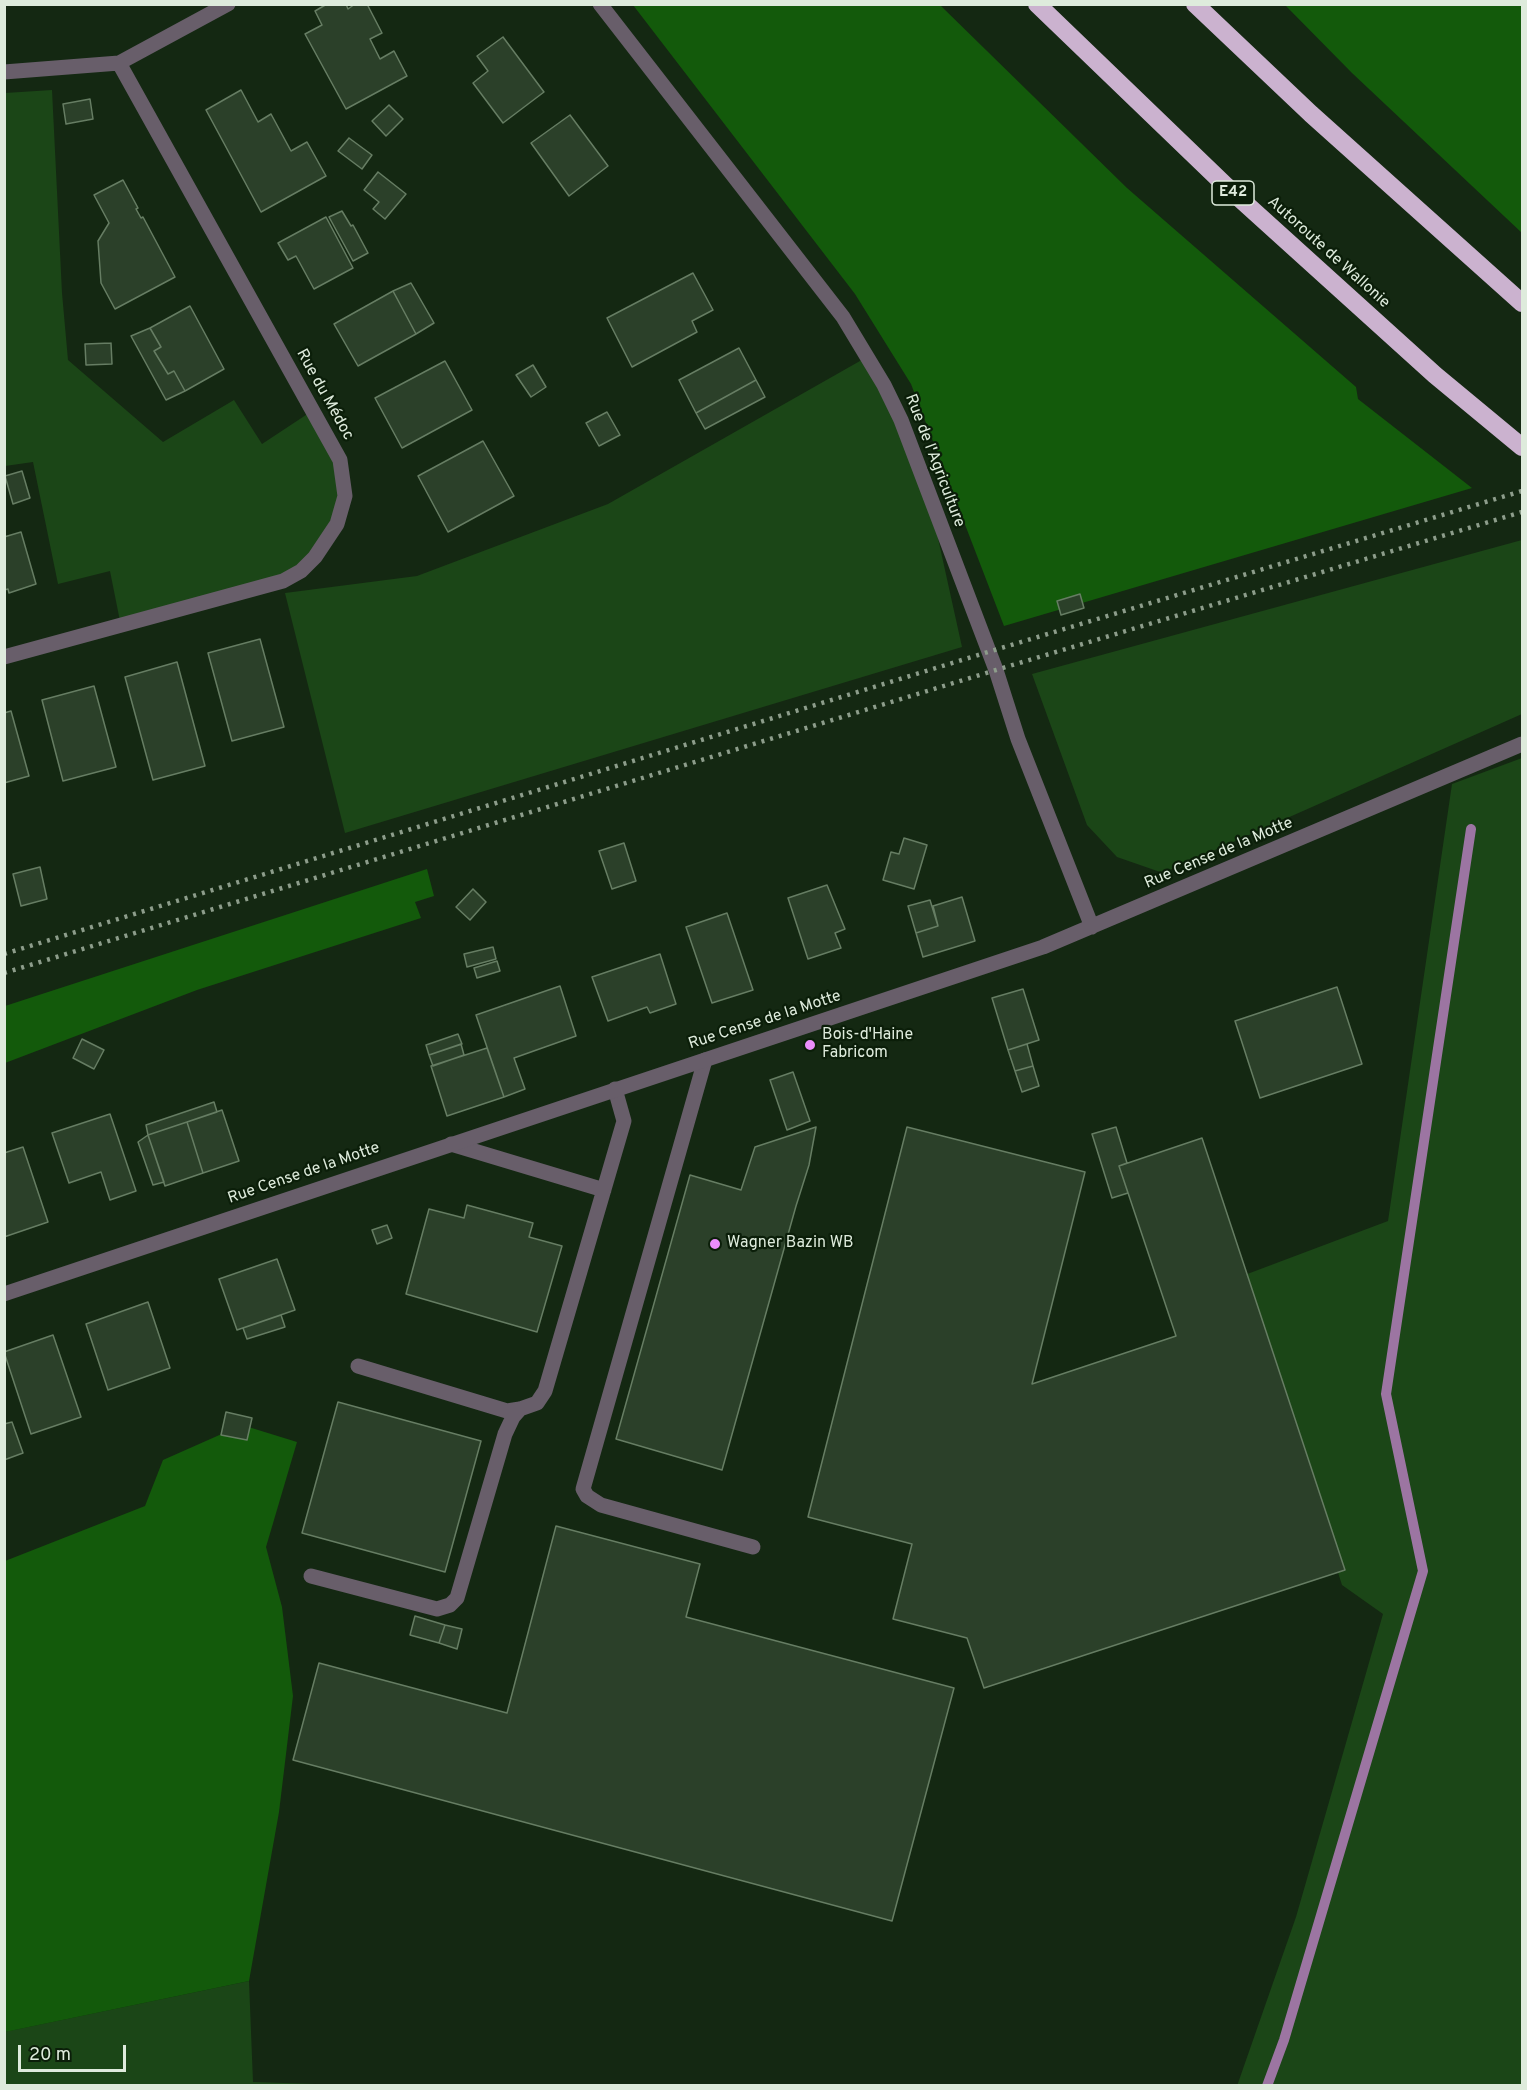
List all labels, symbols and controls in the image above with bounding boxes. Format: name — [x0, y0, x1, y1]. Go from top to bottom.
road number: E42 — [1212, 181, 1254, 205]
street label: Autoroute de Wallonie — [1263, 193, 1393, 313]
street label: Rue du Médoc — [291, 346, 357, 444]
street label: Rue de l'Agriculture — [900, 392, 968, 530]
street label: Rue Cense de la Motte — [1142, 814, 1296, 894]
street label: Rue Cense de la Motte — [686, 987, 844, 1055]
place label: Bois-d'Haine Fabricom — [822, 1026, 913, 1064]
marker: Bois-d'Haine Fabricom — [803, 1038, 817, 1052]
street label: Rue Cense de la Motte — [226, 1139, 382, 1209]
place label: Wagner Bazin WB — [727, 1234, 854, 1254]
marker: Wagner Bazin WB — [708, 1237, 722, 1251]
scale bar — [21, 2033, 129, 2071]
text: 20 m — [29, 2044, 71, 2067]

